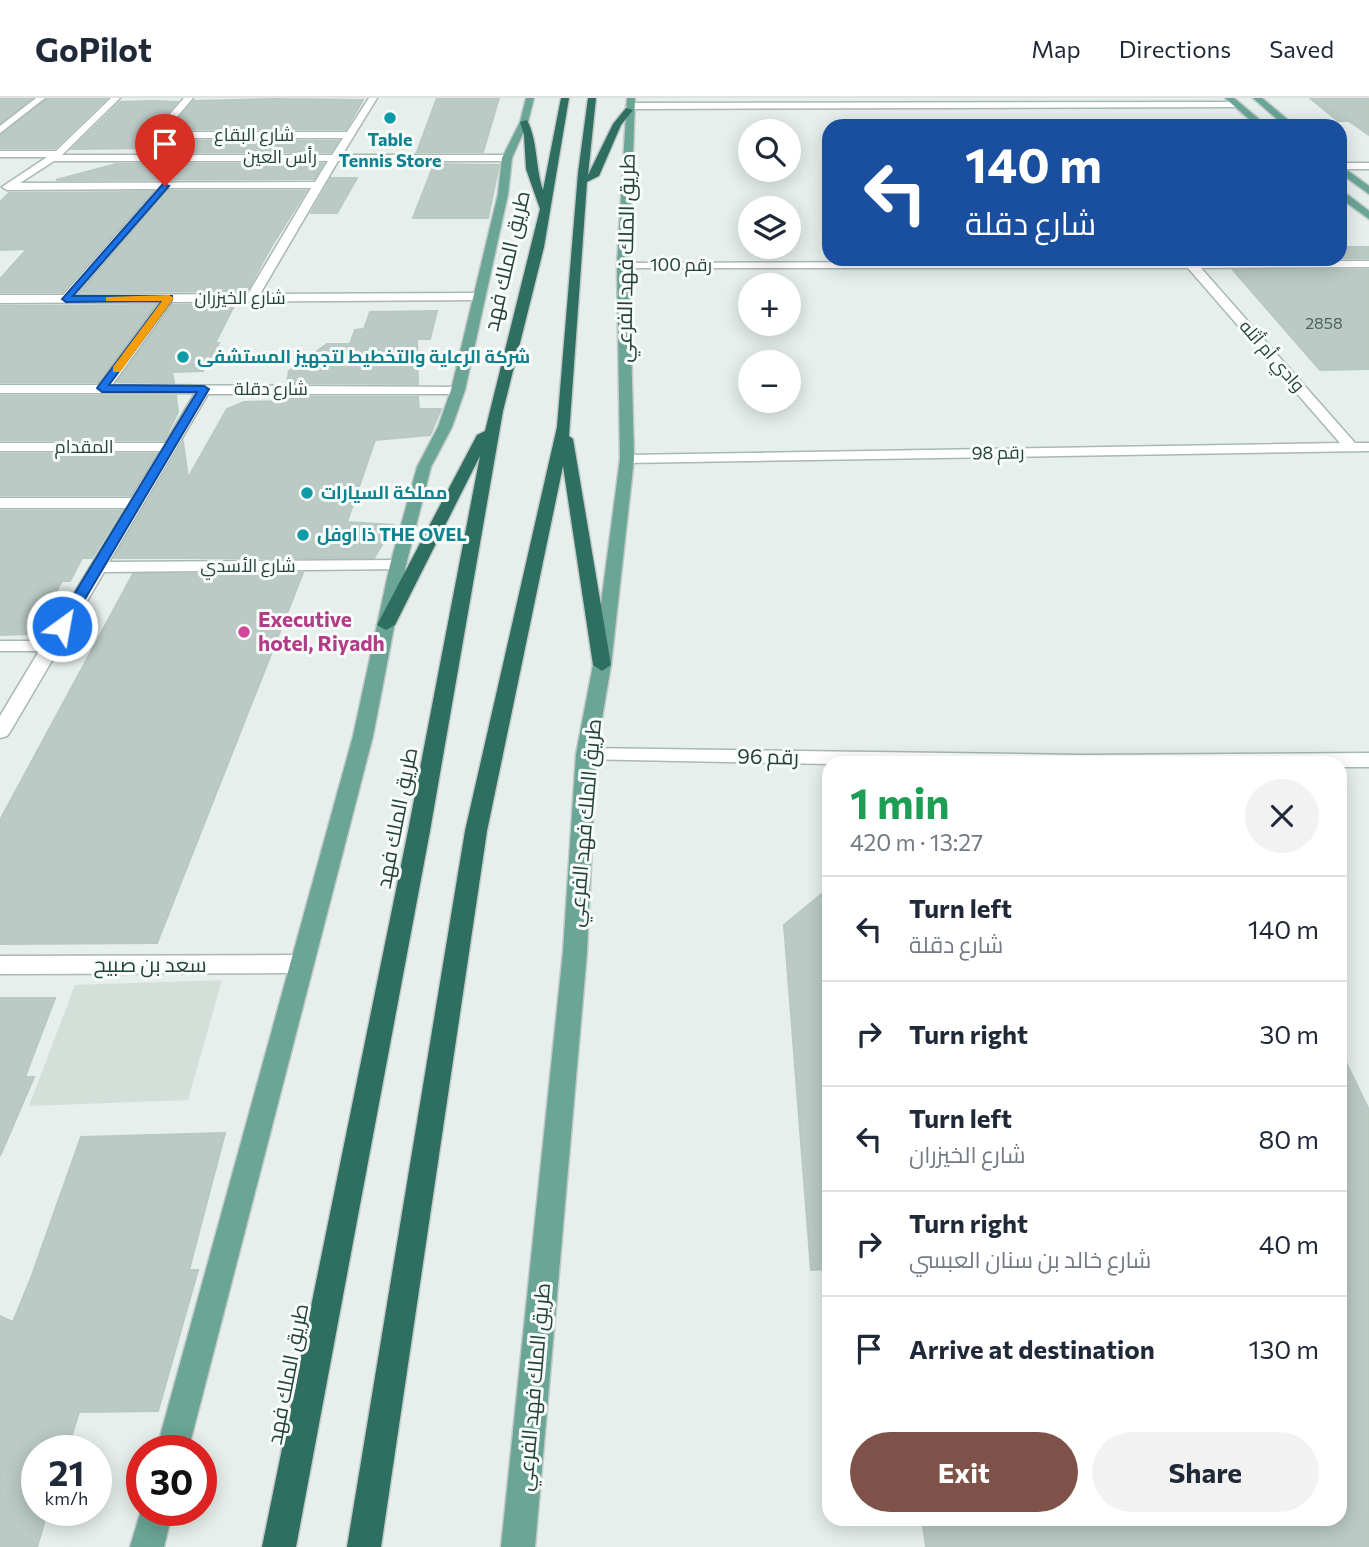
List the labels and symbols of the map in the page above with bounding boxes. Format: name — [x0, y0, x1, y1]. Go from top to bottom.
marker: Table Tennis Store — [382, 110, 398, 126]
pin — [135, 114, 195, 186]
street label: شارع البقاع — [214, 123, 294, 147]
place label: Table Tennis Store — [338, 128, 442, 171]
street label: رأس العين — [243, 145, 317, 168]
street label: طريق الملك فهد الفرعي — [610, 153, 644, 363]
street label: طريق الملك فهد — [477, 188, 536, 334]
street label: رقم 100 — [650, 253, 712, 277]
street label: شارع الخيزران — [194, 286, 286, 310]
house number: 2858 — [1305, 313, 1343, 332]
street label: وادي أم أثله — [1233, 315, 1310, 398]
place label: شركة الرعاية والتخطيط لتجهيز المستشفى — [197, 345, 530, 368]
marker: شركة الرعاية والتخطيط لتجهيز المستشفى — [175, 349, 191, 365]
street label: شارع دقلة — [234, 377, 308, 401]
street label: المقدام — [54, 435, 114, 459]
street label: رقم 98 — [971, 441, 1025, 465]
place label: مملكة السيارات — [321, 481, 447, 503]
marker: مملكة السيارات — [299, 485, 315, 501]
place label: ذا اوفل THE OVEL — [317, 523, 467, 546]
marker: ذا اوفل THE OVEL — [295, 527, 311, 543]
street label: شارع الأسدي — [200, 554, 296, 580]
position arrow — [25, 589, 99, 663]
place label: Executive hotel, Riyadh — [258, 606, 385, 655]
marker: Executive hotel, Riyadh — [236, 624, 252, 640]
street label: طريق الملك فهد الفرعي — [562, 718, 610, 929]
street label: رقم 96 — [737, 742, 799, 772]
street label: طريق الملك فهد — [370, 745, 423, 891]
street label: سعد بن صبيح — [93, 951, 207, 979]
street label: طريق الملك فهد الفرعي — [511, 1282, 559, 1493]
street label: طريق الملك فهد — [261, 1301, 314, 1447]
speed limit sign: 30 — [126, 1435, 217, 1526]

